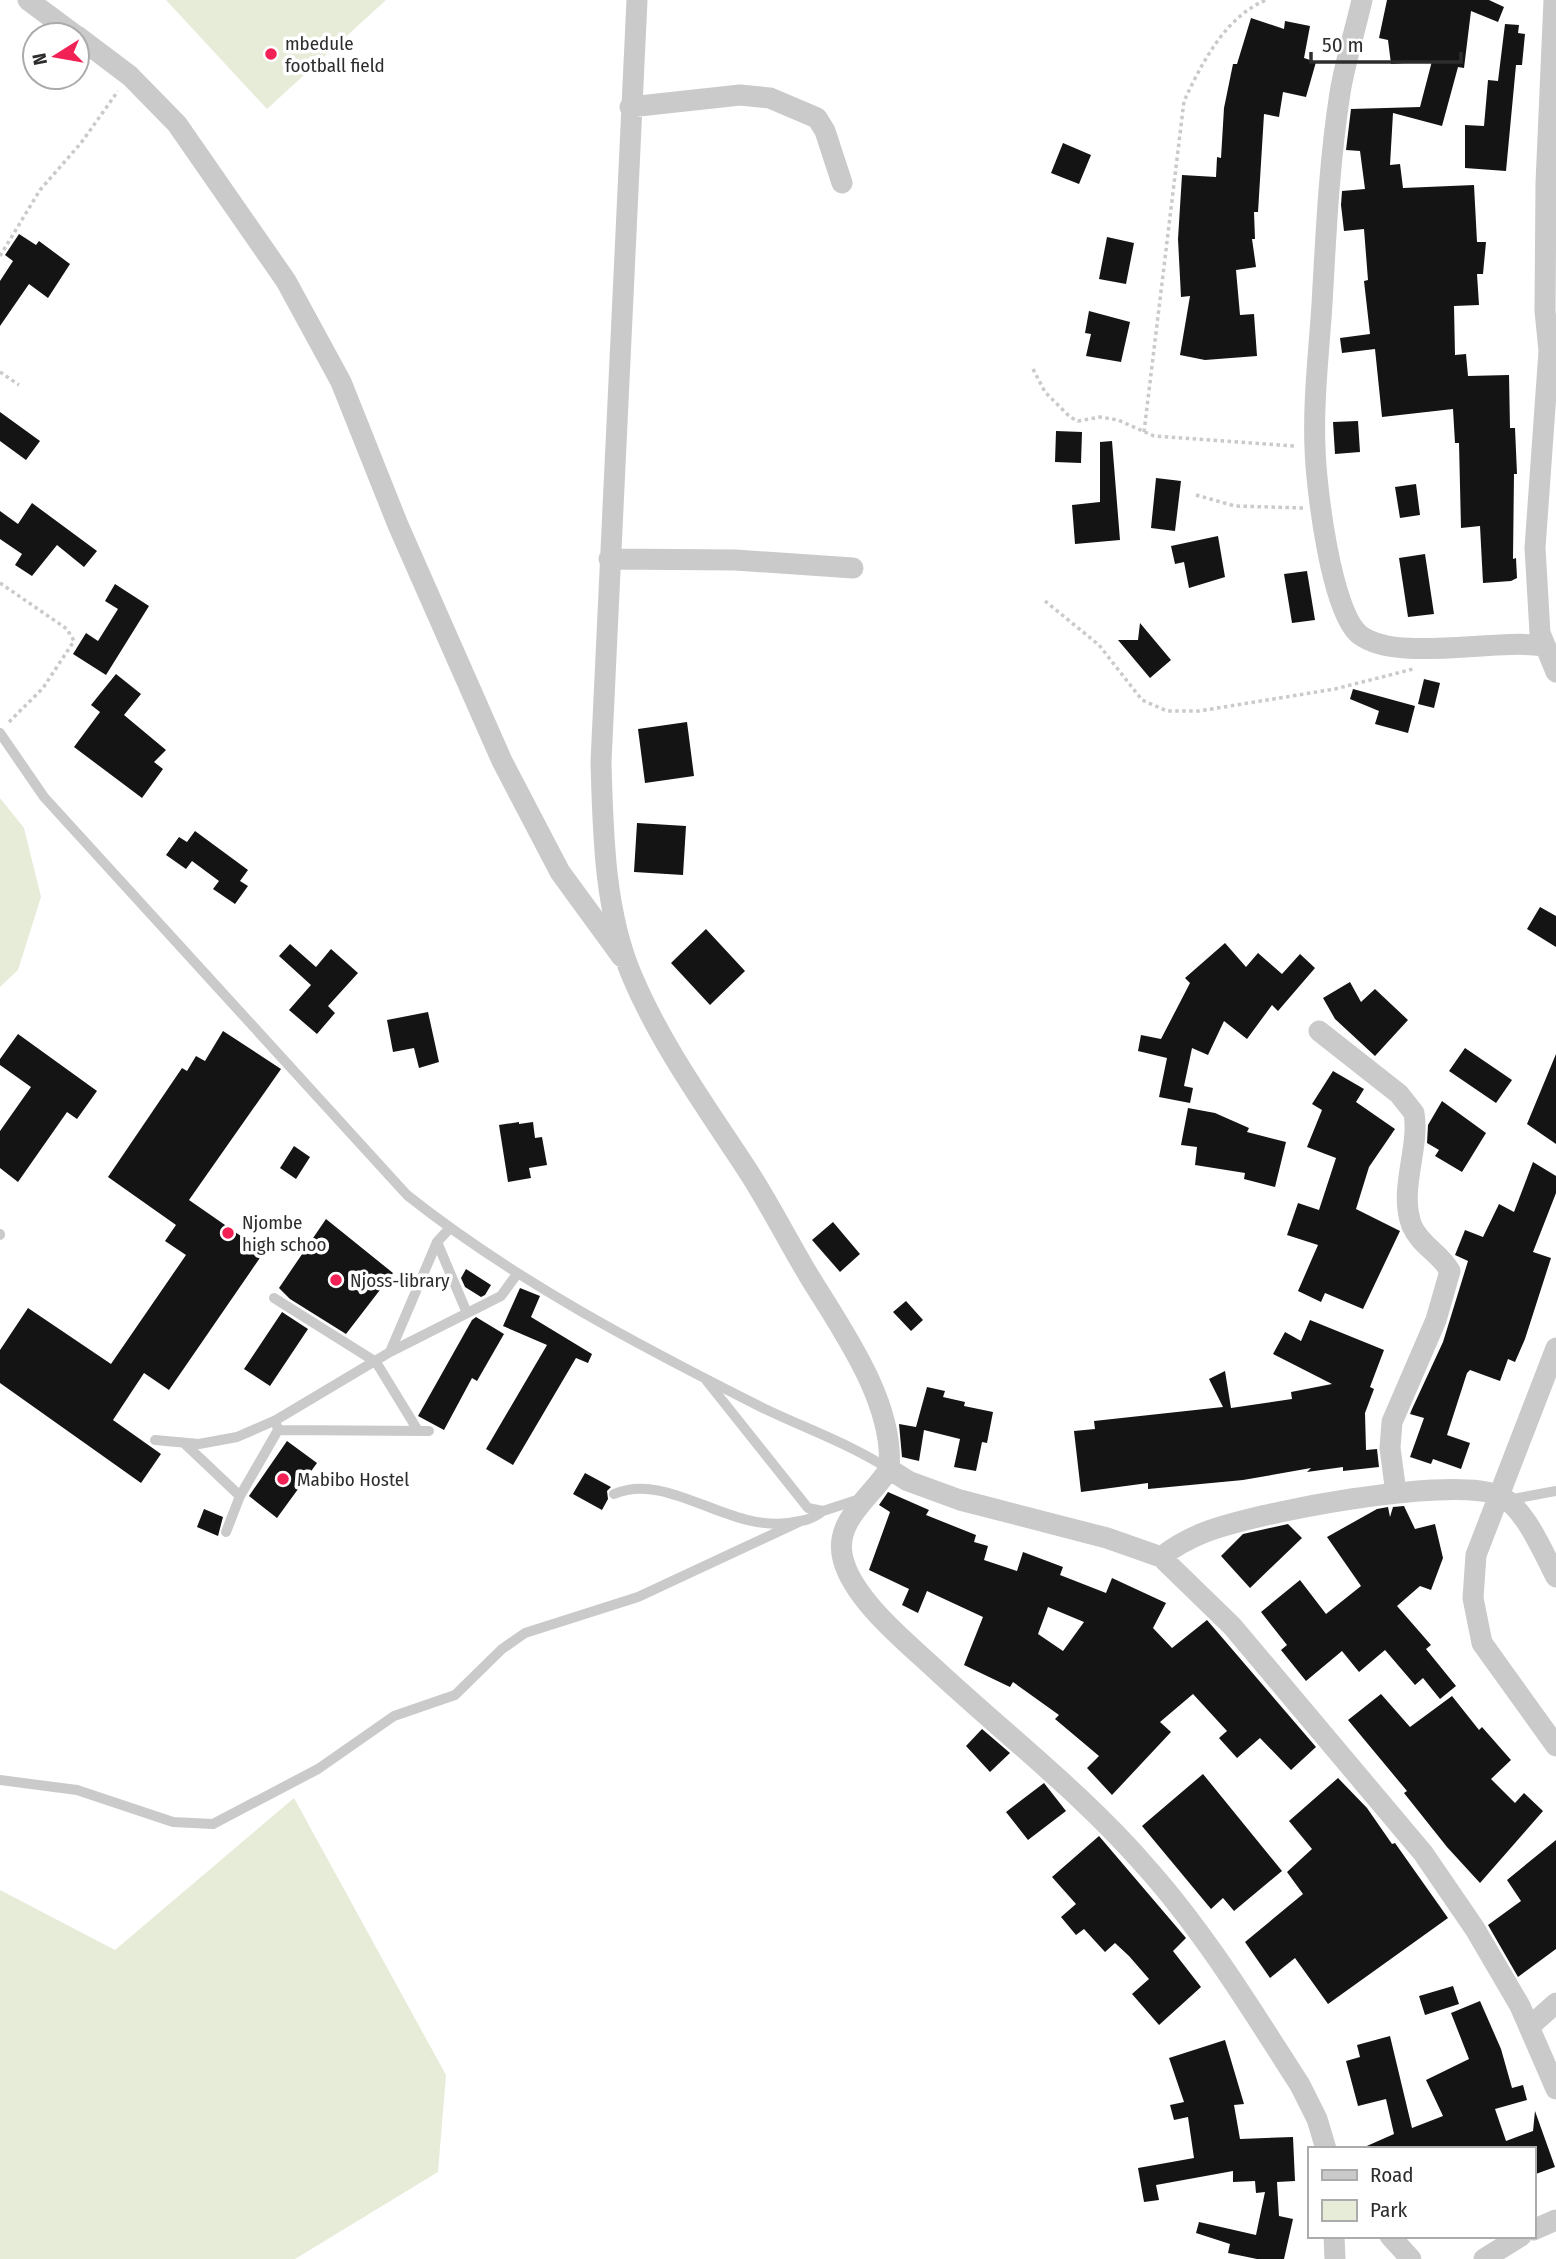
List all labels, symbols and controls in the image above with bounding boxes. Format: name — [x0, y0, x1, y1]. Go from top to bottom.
north arrow — [21, 21, 91, 91]
scale bar — [1311, 21, 1462, 65]
place label: mbedule football field — [285, 32, 385, 77]
text: 50 m — [1322, 32, 1364, 58]
marker: mbedule football field — [263, 46, 279, 62]
text: N — [27, 51, 52, 67]
place label: Njombe high schoo — [242, 1211, 326, 1256]
marker: Njombe high schoo — [220, 1225, 236, 1241]
place label: Njoss-library — [350, 1269, 450, 1292]
marker: Njoss-library — [328, 1272, 344, 1288]
place label: Mabibo Hostel — [297, 1468, 409, 1491]
marker: Mabibo Hostel — [275, 1471, 291, 1487]
legend — [1308, 2147, 1535, 2238]
text: Road — [1370, 2162, 1414, 2188]
text: Park — [1370, 2197, 1408, 2223]

